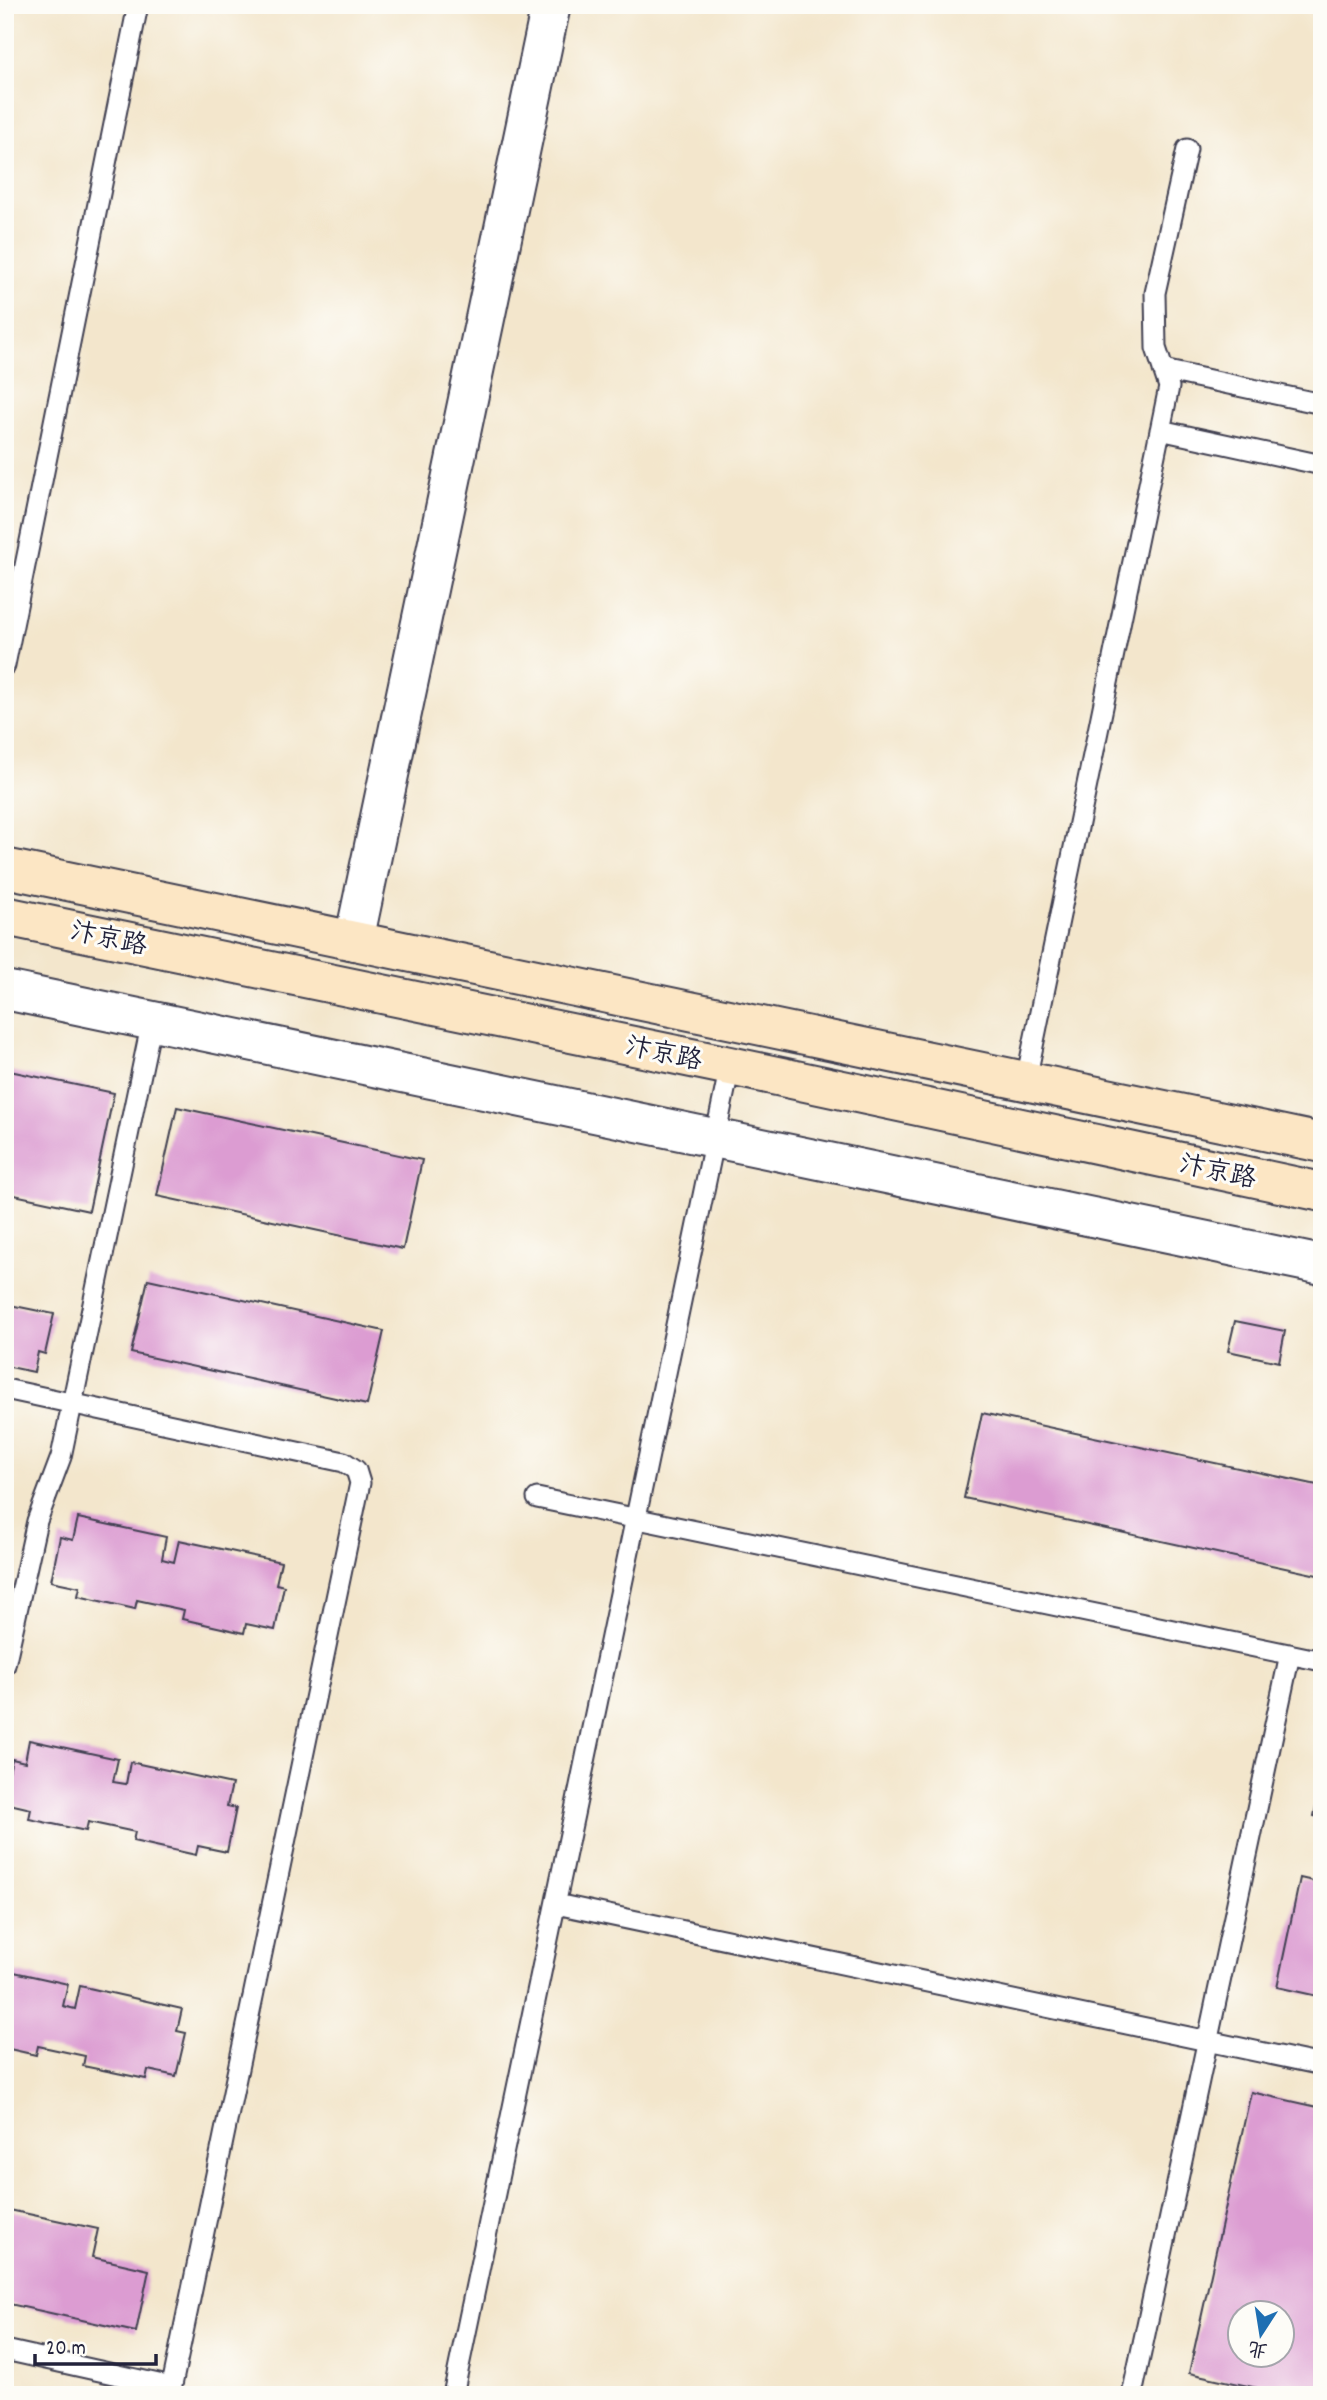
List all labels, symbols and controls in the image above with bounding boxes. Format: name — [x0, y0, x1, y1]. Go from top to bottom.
street label: 汴京路 — [66, 914, 150, 967]
street label: 汴京路 — [621, 1029, 705, 1082]
street label: 汴京路 — [1175, 1147, 1259, 1200]
north arrow — [1226, 2298, 1296, 2368]
scale bar — [35, 2323, 156, 2367]
text: 北 — [1246, 2332, 1270, 2362]
text: 20 m — [46, 2335, 86, 2365]

